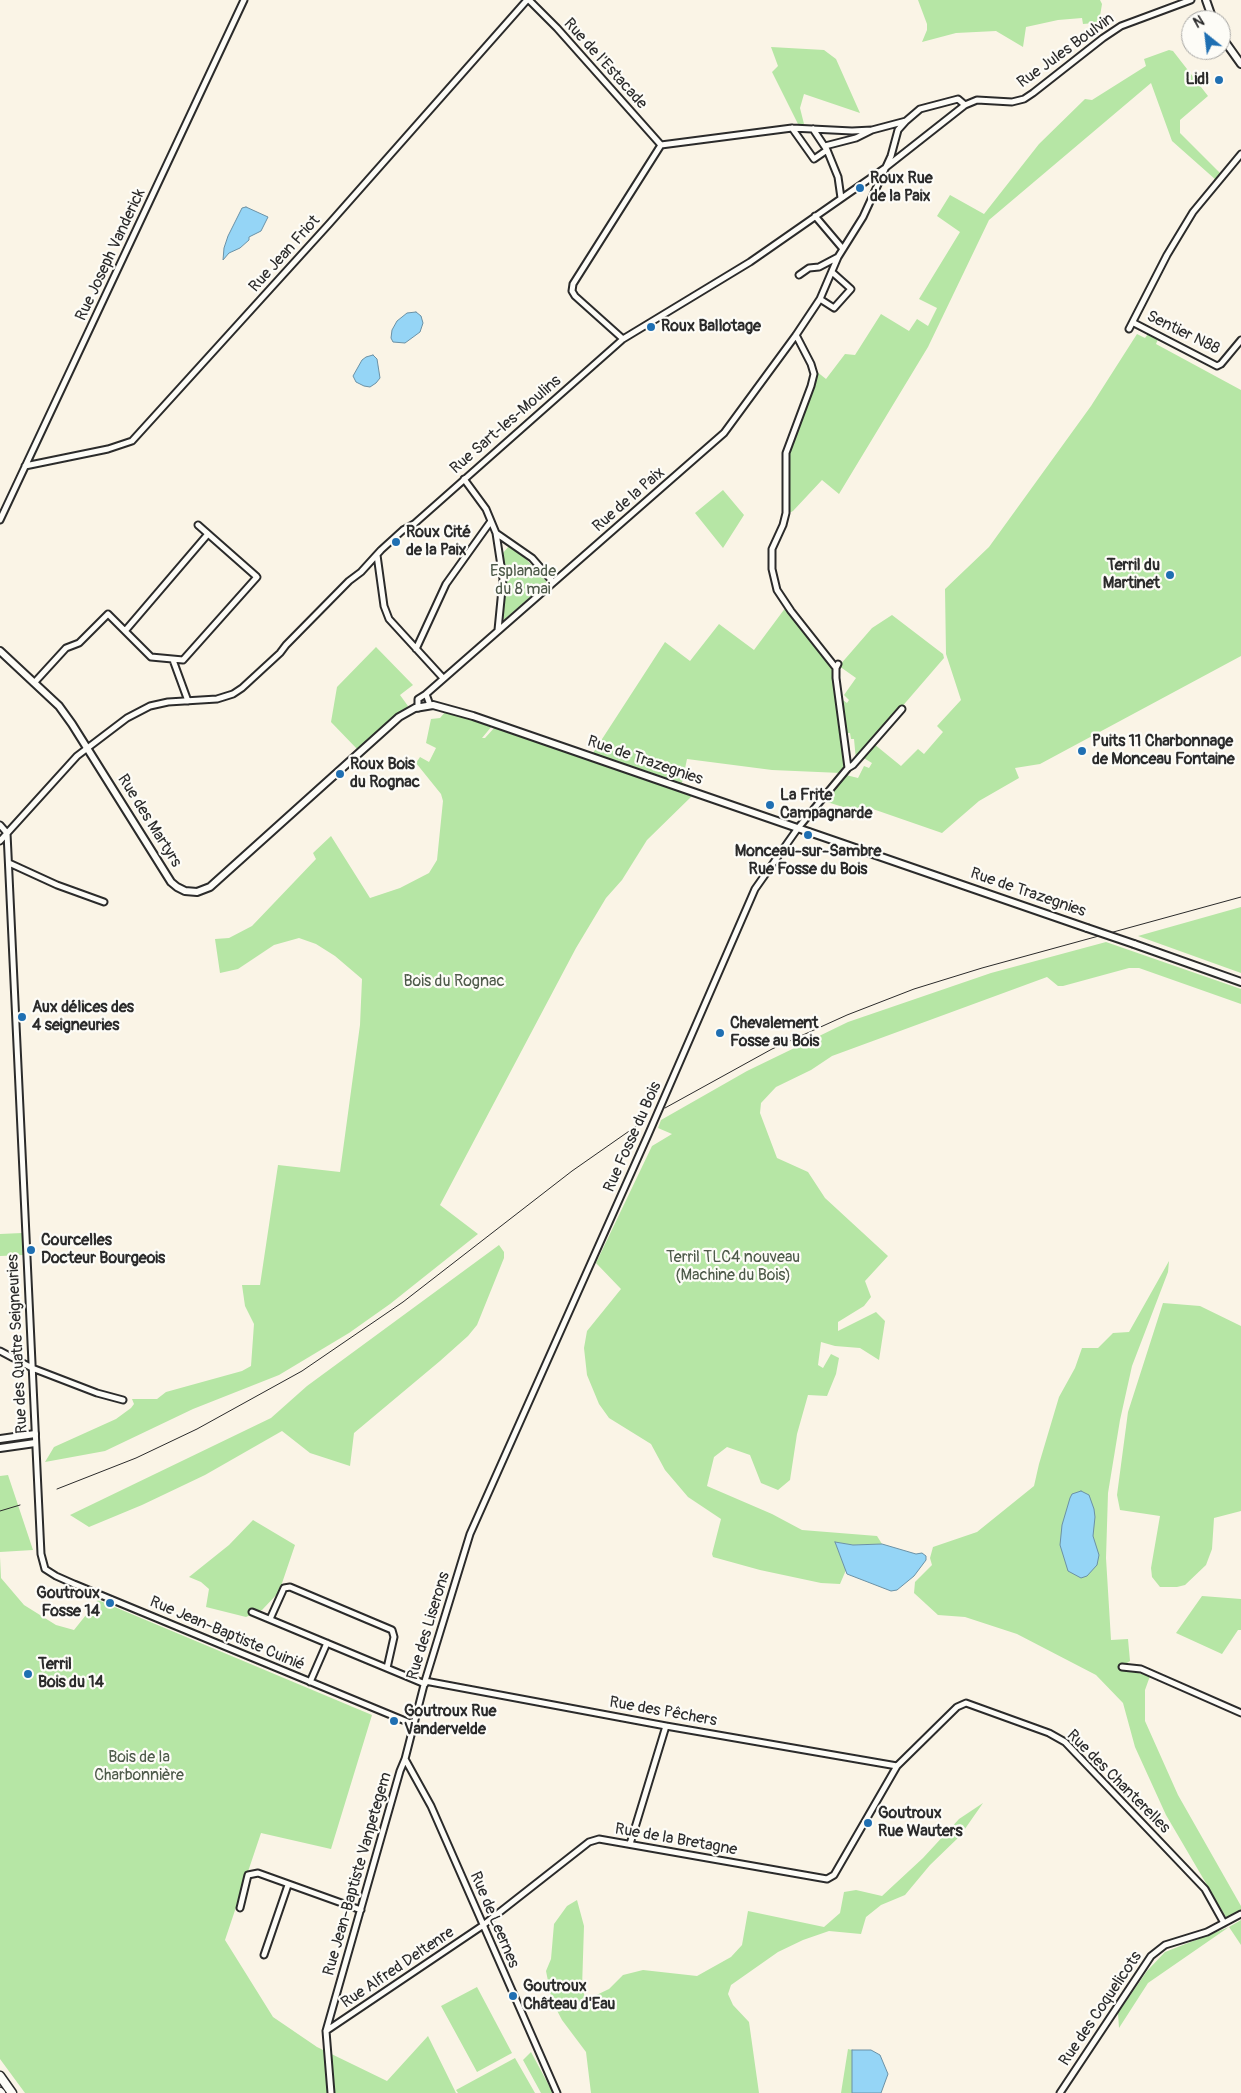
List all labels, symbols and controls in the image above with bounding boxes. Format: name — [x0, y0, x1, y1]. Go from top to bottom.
street label: Rue Jules Boulvin — [1014, 9, 1118, 93]
north arrow — [1181, 10, 1231, 60]
text: N — [1191, 13, 1207, 32]
street label: Rue de l'Estacade — [559, 15, 651, 113]
place label: Lidl — [1185, 70, 1209, 90]
marker: Lidl — [1213, 74, 1225, 86]
place label: Roux Rue de la Paix — [870, 169, 933, 207]
marker: Roux Rue de la Paix — [854, 182, 866, 194]
street label: Rue Joseph Vanderick — [72, 186, 150, 324]
street label: Rue Jean Friot — [245, 212, 325, 296]
street label: Sentier N88 — [1143, 307, 1223, 359]
place label: Roux Ballotage — [661, 317, 761, 337]
marker: Roux Ballotage — [645, 321, 657, 333]
street label: Rue Sart-les-Moulins — [447, 372, 565, 478]
street label: Rue de la Paix — [589, 463, 669, 537]
place label: Roux Cité de la Paix — [406, 523, 471, 561]
marker: Roux Cité de la Paix — [390, 536, 402, 548]
place label: Terril du Martinet — [1103, 556, 1160, 594]
park label: Esplanade du 8 mai — [490, 562, 556, 600]
marker: Terril du Martinet — [1164, 569, 1176, 581]
street label: Rue de Trazegnies — [585, 732, 705, 790]
place label: Puits 11 Charbonnage de Monceau Fontaine — [1092, 732, 1235, 770]
marker: Puits 11 Charbonnage de Monceau Fontaine — [1076, 745, 1088, 757]
place label: Roux Bois du Rognac — [350, 755, 420, 793]
marker: Roux Bois du Rognac — [334, 768, 346, 780]
street label: Rue des Martyrs — [113, 771, 185, 871]
place label: La Frite Campagnarde — [780, 786, 872, 824]
marker: La Frite Campagnarde — [764, 799, 776, 811]
marker: Monceau-sur-Sambre Rue Fosse du Bois — [802, 829, 814, 841]
place label: Monceau-sur-Sambre Rue Fosse du Bois — [735, 842, 881, 880]
street label: Rue de Trazegnies — [968, 864, 1088, 922]
park label: Bois du Rognac — [403, 972, 505, 992]
place label: Aux délices des 4 seigneuries — [32, 998, 134, 1036]
marker: Aux délices des 4 seigneuries — [16, 1011, 28, 1023]
place label: Chevalement Fosse au Bois — [730, 1014, 819, 1052]
marker: Chevalement Fosse au Bois — [714, 1027, 726, 1039]
street label: Rue Fosse du Bois — [600, 1079, 666, 1195]
place label: Courcelles Docteur Bourgeois — [41, 1231, 165, 1269]
marker: Courcelles Docteur Bourgeois — [25, 1244, 37, 1256]
park label: Terril TLC4 nouveau (Machine du Bois) — [666, 1248, 800, 1286]
street label: Rue des Quatre Seigneuries — [4, 1254, 32, 1434]
street label: Rue des Liserons — [403, 1570, 455, 1682]
place label: Goutroux Fosse 14 — [36, 1584, 100, 1622]
street label: Rue Jean-Baptiste Cuinié — [147, 1593, 307, 1675]
marker: Goutroux Fosse 14 — [104, 1597, 116, 1609]
place label: Terril Bois du 14 — [38, 1655, 104, 1693]
marker: Terril Bois du 14 — [22, 1668, 34, 1680]
street label: Rue des Pêchers — [608, 1693, 718, 1731]
place label: Goutroux Rue Vandervelde — [404, 1702, 496, 1740]
marker: Goutroux Rue Vandervelde — [388, 1715, 400, 1727]
street label: Rue des Chanterelles — [1062, 1726, 1174, 1838]
park label: Bois de la Charbonnière — [94, 1748, 184, 1786]
street label: Rue Jean-Baptiste Vanpetegem — [320, 1770, 396, 1978]
place label: Goutroux Rue Wauters — [878, 1804, 963, 1842]
marker: Goutroux Rue Wauters — [862, 1817, 874, 1829]
street label: Rue de la Bretagne — [613, 1820, 739, 1860]
street label: Rue de Leernes — [465, 1869, 523, 1971]
street label: Rue Alfred Deltenre — [338, 1923, 458, 2013]
street label: Rue des Coquelicots — [1056, 1948, 1146, 2070]
place label: Goutroux Château d'Eau — [523, 1977, 615, 2015]
marker: Goutroux Château d'Eau — [507, 1990, 519, 2002]

